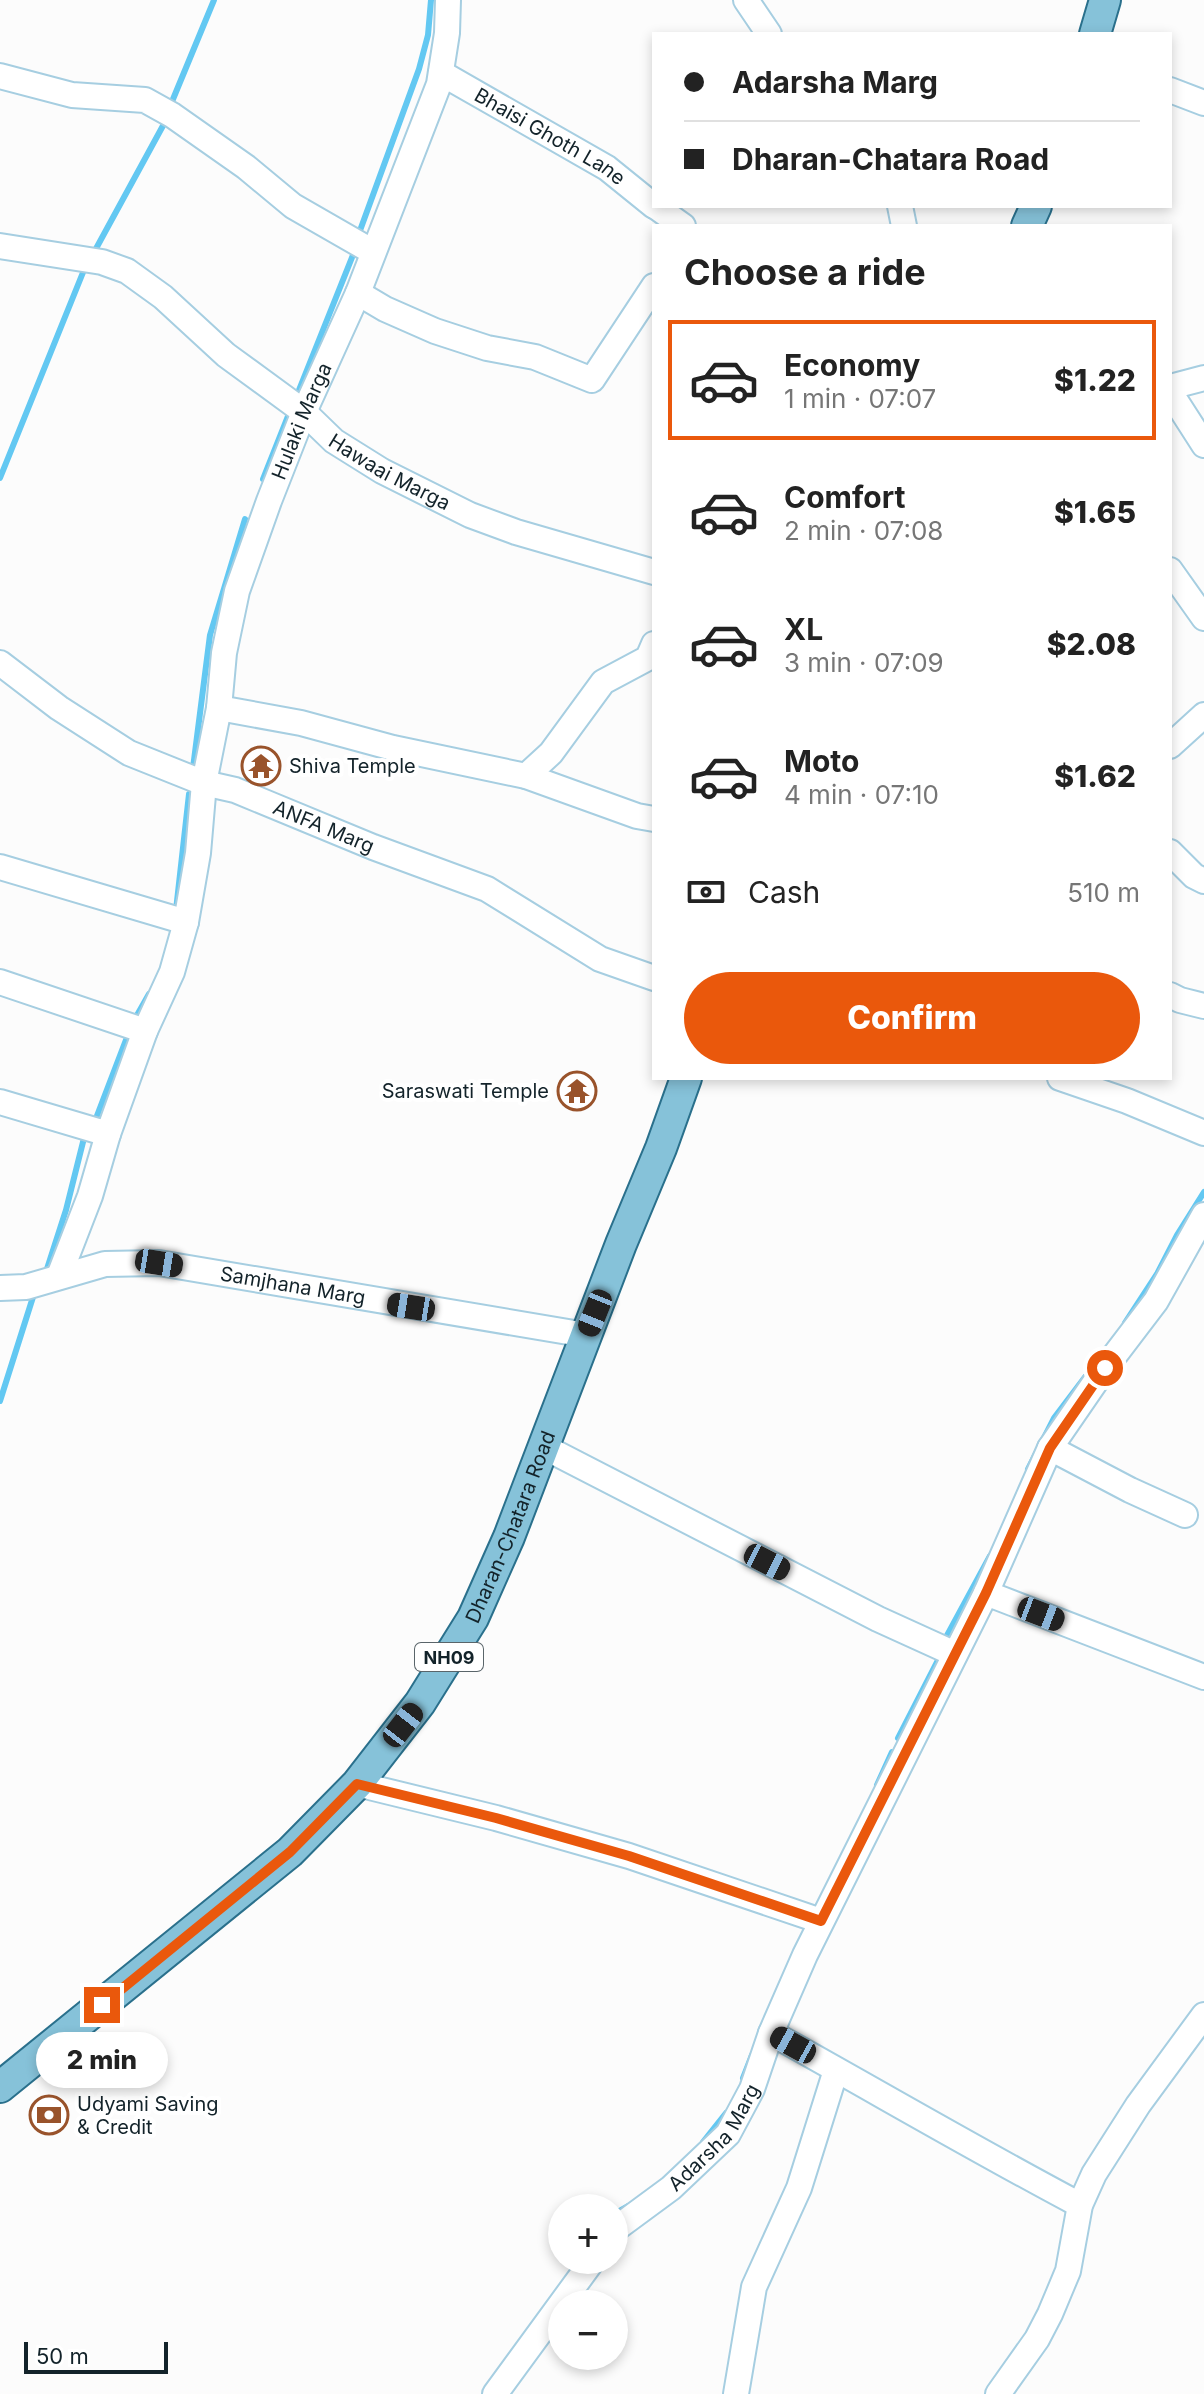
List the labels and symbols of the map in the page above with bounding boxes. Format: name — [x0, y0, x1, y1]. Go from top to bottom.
street label: Bhaisi Ghoth Lane — [470, 83, 630, 190]
street label: Hulaki Marga — [267, 359, 337, 483]
street label: Hawaai Marga — [324, 429, 454, 515]
temple icon: Shiva Temple — [240, 745, 282, 787]
place label: Shiva Temple — [289, 754, 416, 778]
street label: ANFA Marg — [270, 795, 378, 858]
temple icon: Saraswati Temple — [556, 1070, 598, 1112]
place label: Saraswati Temple — [382, 1079, 549, 1103]
car — [133, 1247, 185, 1279]
street label: Samjhana Marg — [218, 1262, 367, 1310]
car — [575, 1286, 615, 1340]
car — [385, 1291, 437, 1323]
route start — [1087, 1350, 1123, 1386]
street label: Dharan-Chatara Road — [460, 1428, 560, 1627]
car — [740, 1540, 794, 1584]
car — [1014, 1594, 1068, 1634]
road number: NH09 — [415, 1643, 483, 1671]
car — [379, 1699, 427, 1751]
route end — [84, 1987, 120, 2023]
car — [766, 2023, 820, 2067]
callout: 2 min — [36, 2033, 168, 2089]
street label: Adarsha Marg — [663, 2080, 765, 2196]
place label: Udyami Saving & Credit — [77, 2092, 219, 2139]
bank icon: Udyami Saving & Credit — [28, 2094, 70, 2136]
scale bar — [24, 2338, 168, 2374]

